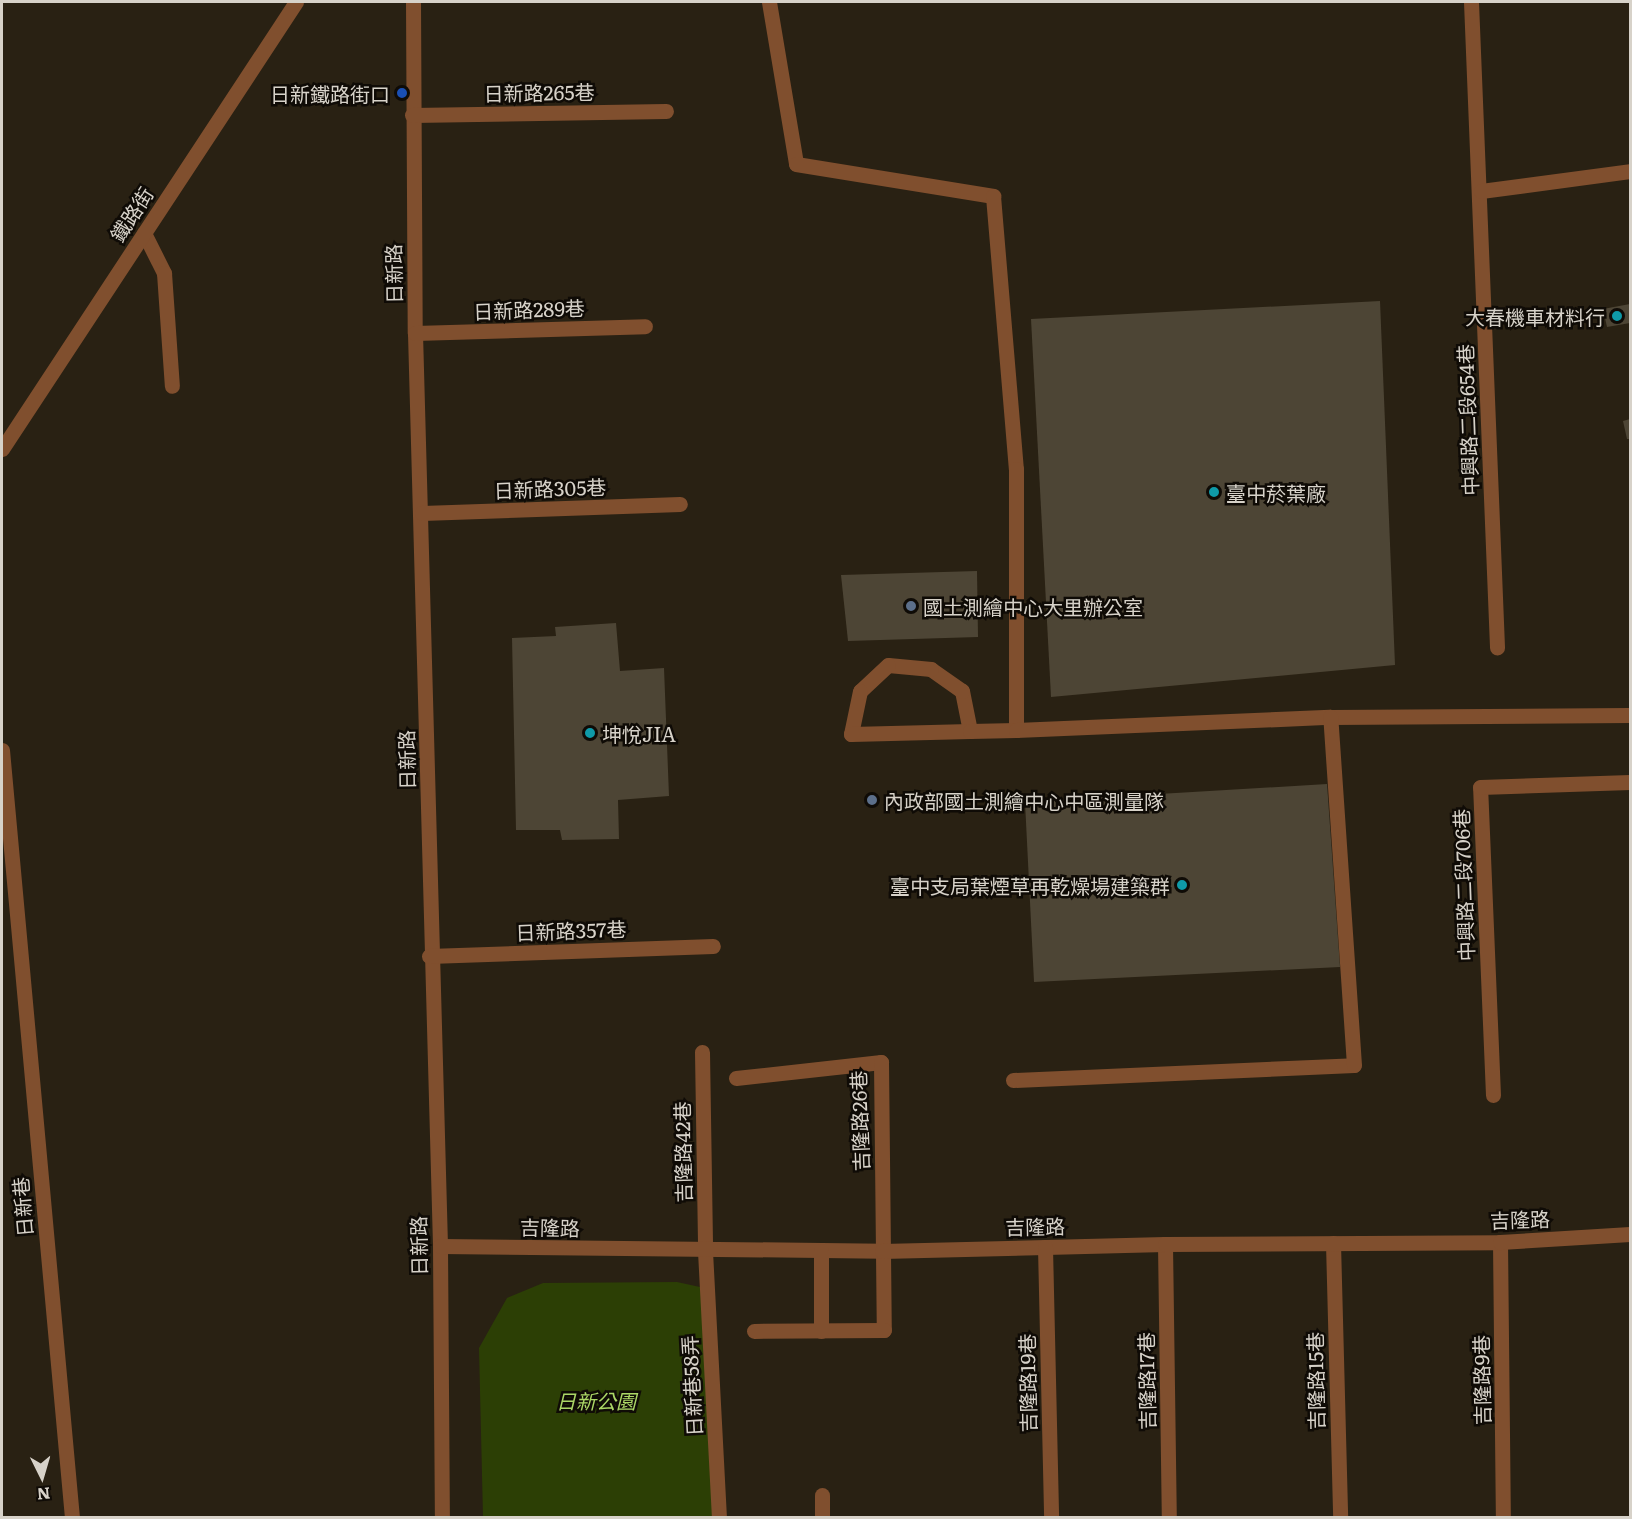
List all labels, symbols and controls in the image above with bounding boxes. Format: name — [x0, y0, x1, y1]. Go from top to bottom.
street label: 日新路265巷 — [483, 79, 595, 105]
place label: 日新鐵路街口 — [270, 81, 390, 105]
marker: 日新鐵路街口 — [395, 86, 409, 100]
street label: 鐵路街 — [105, 182, 157, 246]
street label: 日新路 — [380, 244, 406, 304]
street label: 日新路289巷 — [473, 295, 585, 323]
place label: 大春機車材料行 — [1465, 304, 1605, 328]
marker: 大春機車材料行 — [1610, 309, 1624, 323]
street label: 中興路二段654巷 — [1452, 344, 1482, 496]
street label: 日新路305巷 — [493, 474, 607, 502]
place label: 臺中菸葉廠 — [1226, 480, 1326, 504]
marker: 臺中菸葉廠 — [1207, 485, 1221, 499]
place label: 國土測繪中心大里辦公室 — [923, 594, 1143, 618]
marker: 國土測繪中心大里辦公室 — [904, 599, 918, 613]
place label: 坤悅JIA — [602, 721, 676, 745]
marker: 坤悅JIA — [583, 726, 597, 740]
street label: 日新路 — [393, 730, 419, 790]
place label: 內政部國土測繪中心中區測量隊 — [884, 788, 1164, 812]
marker: 內政部國土測繪中心中區測量隊 — [865, 793, 879, 807]
street label: 中興路二段706巷 — [1448, 808, 1478, 962]
place label: 臺中支局葉煙草再乾燥場建築群 — [890, 873, 1170, 897]
marker: 臺中支局葉煙草再乾燥場建築群 — [1175, 878, 1189, 892]
street label: 日新路357巷 — [515, 916, 627, 944]
street label: 吉隆路26巷 — [845, 1070, 873, 1172]
street label: 吉隆路42巷 — [669, 1101, 695, 1203]
street label: 日新巷 — [7, 1176, 37, 1238]
street label: 吉隆路 — [1490, 1206, 1550, 1232]
street label: 吉隆路 — [1005, 1213, 1065, 1239]
street label: 吉隆路 — [520, 1214, 580, 1240]
street label: 日新路 — [405, 1216, 431, 1276]
street label: 吉隆路17巷 — [1133, 1332, 1159, 1430]
street label: 吉隆路15巷 — [1302, 1332, 1328, 1430]
street label: 吉隆路19巷 — [1014, 1333, 1040, 1433]
street label: 日新巷58弄 — [676, 1335, 706, 1437]
street label: 吉隆路9巷 — [1468, 1335, 1494, 1425]
park label: 日新公園 — [556, 1388, 636, 1412]
north arrow — [12, 1447, 72, 1507]
text: N — [36, 1482, 51, 1507]

